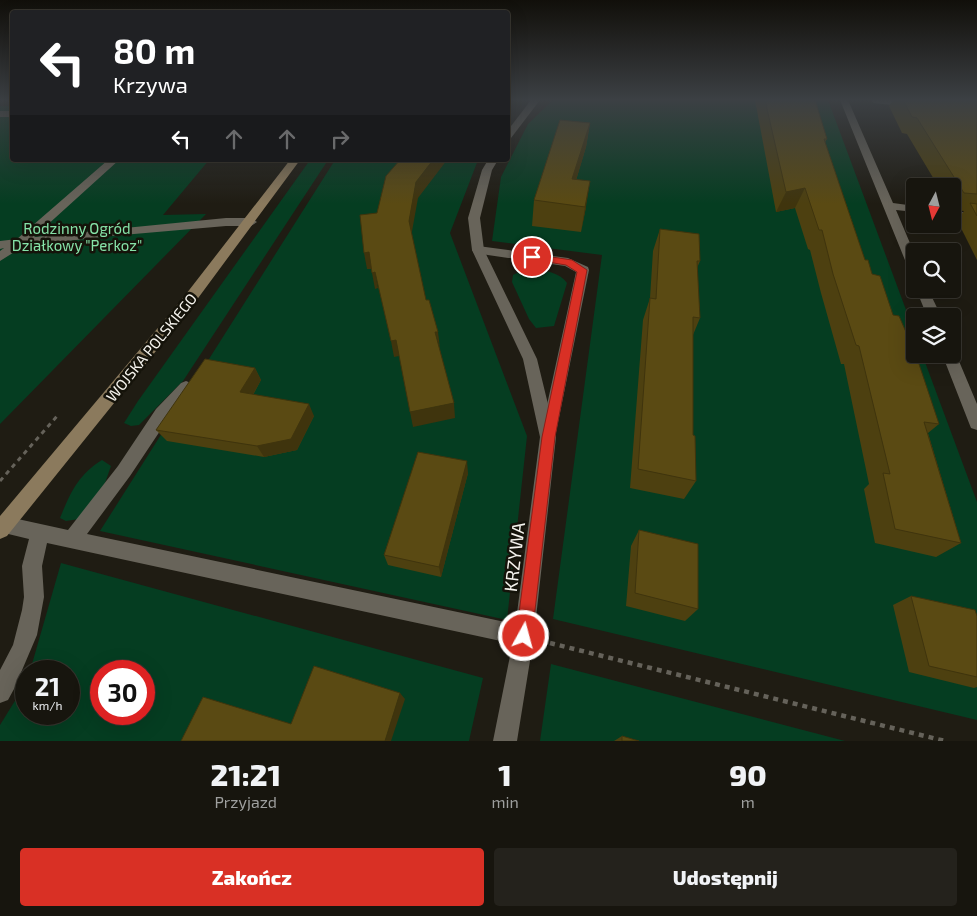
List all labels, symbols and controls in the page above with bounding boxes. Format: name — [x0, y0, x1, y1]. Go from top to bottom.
text: 80 m — [113, 29, 195, 71]
icon: left — [30, 30, 95, 95]
text: Krzywa — [113, 71, 188, 97]
icon: left — [167, 125, 195, 153]
icon: ahead — [220, 125, 248, 153]
icon: ahead — [273, 125, 301, 153]
icon: right — [326, 125, 354, 153]
north arrow — [906, 178, 961, 232]
map controls — [906, 178, 961, 363]
park label: Rodzinny Ogród Działkowy "Perkoz" — [12, 219, 142, 254]
pin — [511, 236, 553, 278]
icon: arrive — [518, 243, 546, 271]
button: search — [906, 243, 961, 298]
street label: WOJSKA POLSKIEGO — [102, 289, 200, 405]
button: layers — [906, 308, 961, 363]
street label: KRZYWA — [499, 520, 529, 593]
position arrow — [497, 609, 549, 661]
speed limit sign: 30 — [90, 660, 155, 725]
text: 21 — [35, 671, 60, 701]
text: km/h — [33, 698, 62, 712]
text: 21:21 — [210, 756, 281, 792]
text: 1 — [498, 756, 512, 792]
text: 90 — [729, 756, 767, 792]
text: Przyjazd — [214, 792, 277, 811]
text: min — [491, 792, 519, 811]
text: m — [741, 792, 755, 811]
button: Zakończ — [20, 848, 484, 906]
button: Udostępnij — [494, 848, 957, 906]

